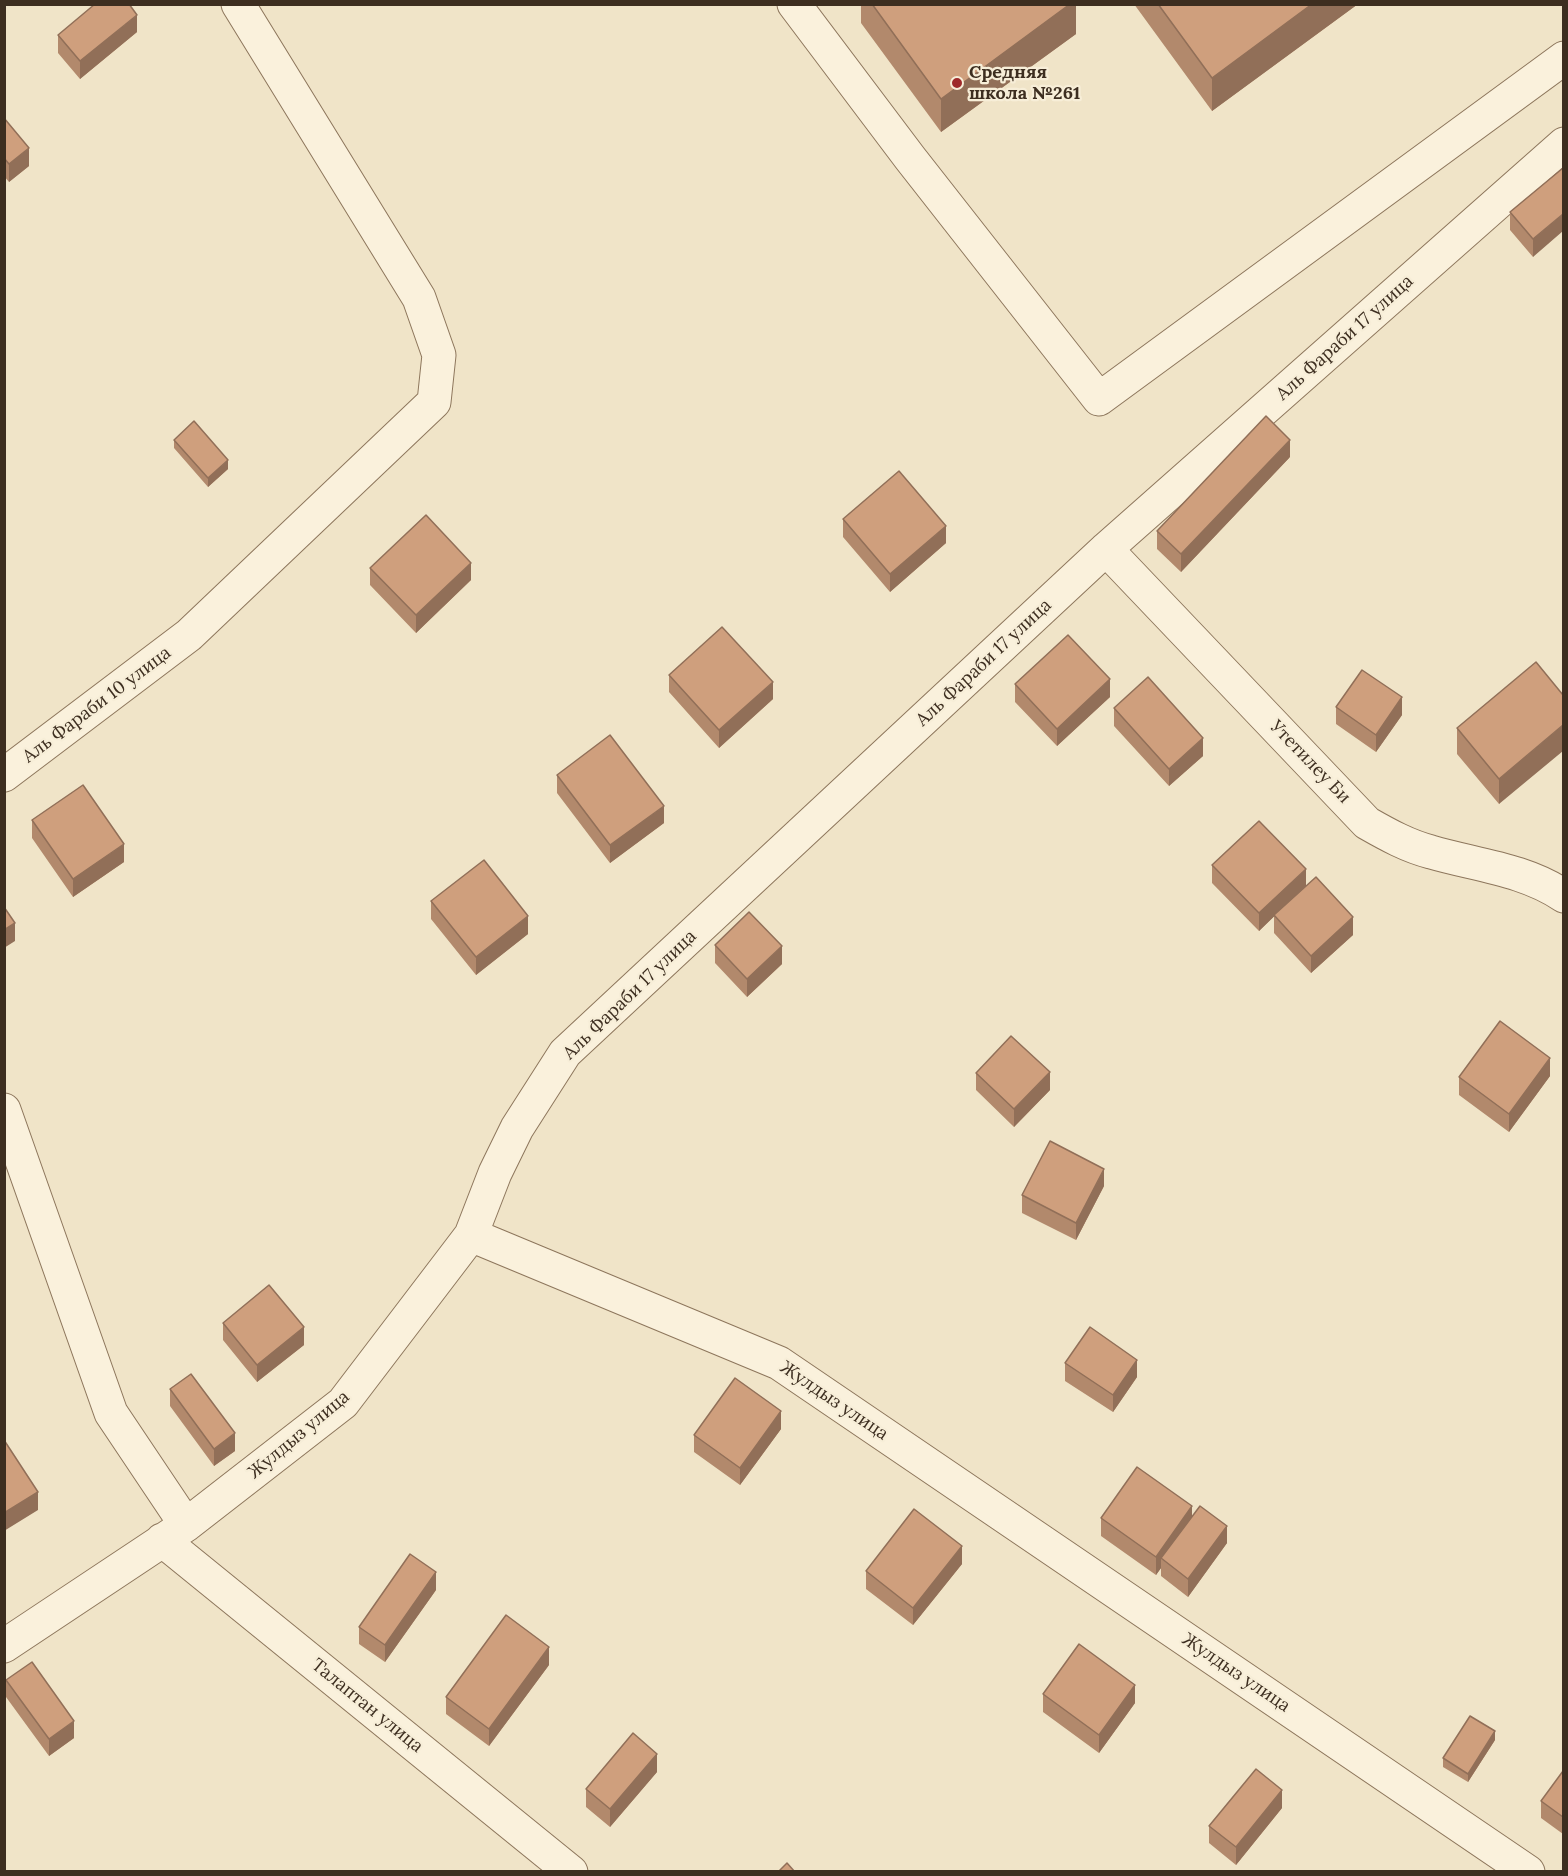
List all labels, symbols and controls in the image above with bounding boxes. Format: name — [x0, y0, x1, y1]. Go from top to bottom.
place label: Средняя школа №261 — [969, 62, 1080, 104]
marker: Средняя школа №261 — [950, 76, 964, 90]
street label: Аль Фараби 17 улица — [1272, 271, 1418, 405]
street label: Аль Фараби 17 улица — [912, 595, 1056, 731]
street label: Аль Фараби 10 улица — [19, 642, 175, 768]
street label: Утетилеу Би — [1265, 716, 1355, 808]
street label: Аль Фараби 17 улица — [559, 926, 701, 1064]
street label: Жулдыз улица — [776, 1357, 892, 1445]
street label: Жулдыз улица — [244, 1386, 354, 1484]
street label: Жулдыз улица — [1178, 1629, 1294, 1717]
street label: Талаптан улица — [307, 1654, 427, 1758]

